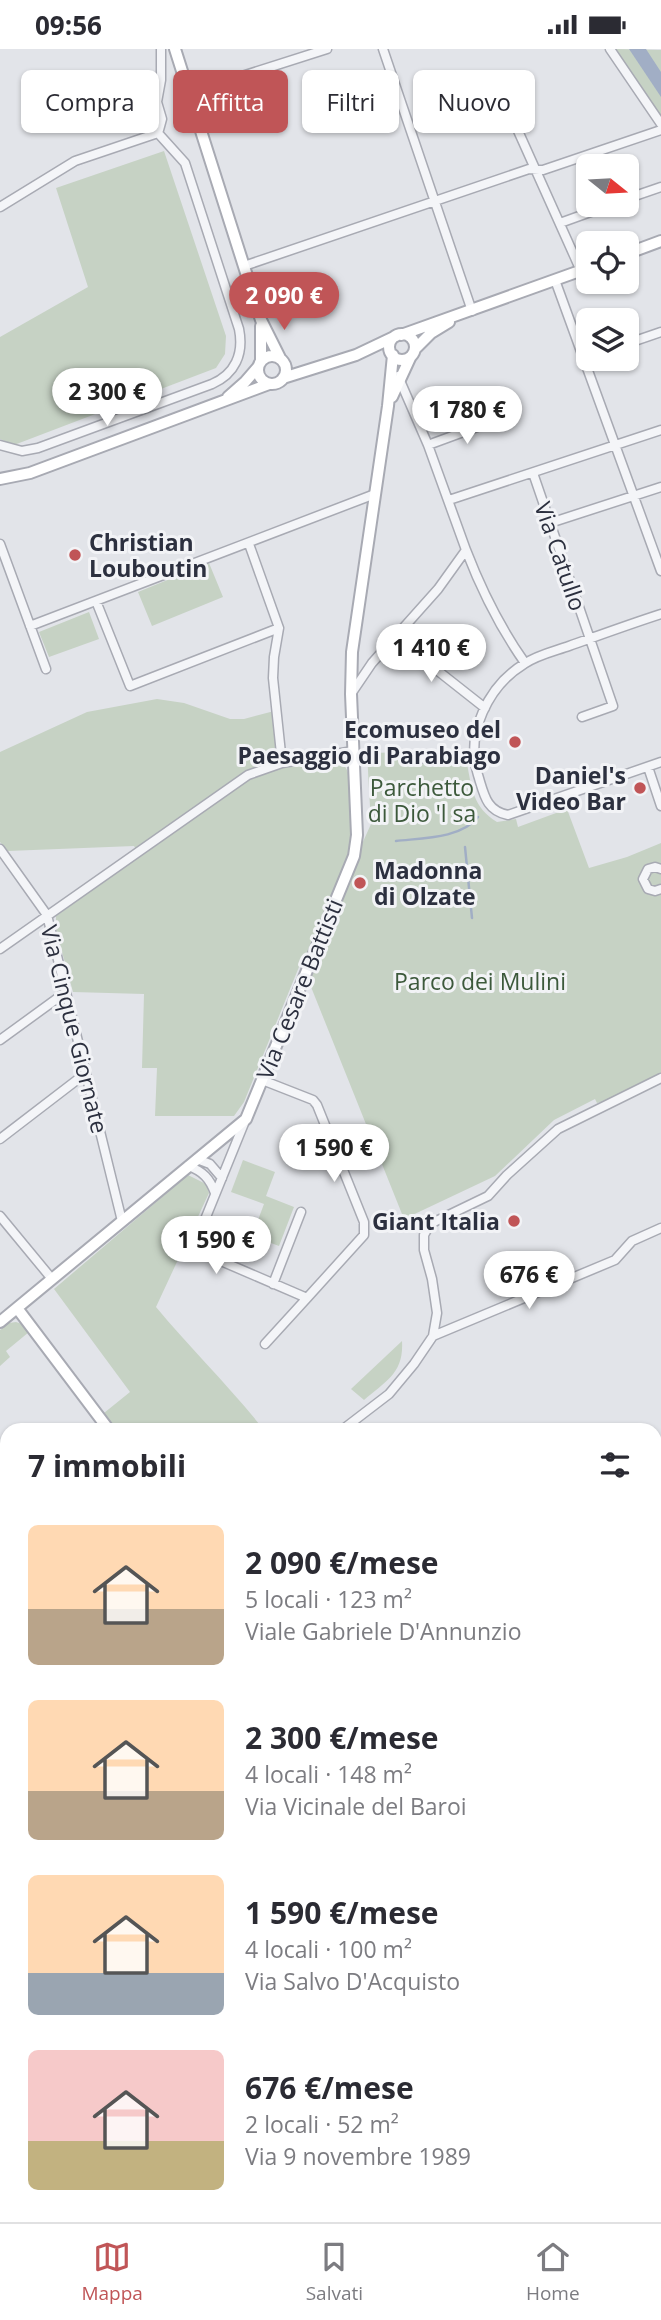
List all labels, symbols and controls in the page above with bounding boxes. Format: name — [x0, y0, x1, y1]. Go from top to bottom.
text: 09:56 — [35, 7, 102, 43]
chip: Compra — [21, 70, 159, 133]
chip: Affitta — [173, 70, 288, 133]
chip: Filtri — [302, 70, 399, 133]
chip: Nuovo — [413, 70, 535, 133]
north arrow — [576, 154, 639, 217]
map controls — [576, 154, 639, 371]
button: locate — [576, 231, 639, 294]
pin: 2 090 € — [219, 273, 349, 332]
text: 2 090 € — [245, 279, 323, 311]
button: layers — [576, 308, 639, 371]
pin: 2 300 € — [42, 369, 172, 428]
text: 2 300 € — [68, 375, 146, 407]
pin: 1 780 € — [402, 387, 532, 446]
text: 1 780 € — [428, 393, 506, 425]
street label: Via Catullo — [527, 497, 595, 615]
place label: Christian Louboutin — [89, 526, 207, 584]
marker: Christian Louboutin — [67, 547, 83, 563]
pin: 1 410 € — [366, 625, 496, 684]
text: 1 410 € — [392, 631, 470, 663]
place label: Ecomuseo del Paesaggio di Parabiago — [238, 713, 501, 771]
marker: Ecomuseo del Paesaggio di Parabiago — [507, 734, 523, 750]
place label: Daniel's Video Bar — [516, 759, 626, 817]
park label: Parchetto di Dio 'l sa — [368, 771, 476, 829]
marker: Daniel's Video Bar — [632, 780, 648, 796]
place label: Madonna di Olzate — [374, 854, 483, 912]
marker: Madonna di Olzate — [352, 875, 368, 891]
street label: Via Cesare Battisti — [248, 894, 350, 1084]
street label: Via Cinque Giornate — [34, 922, 116, 1136]
park label: Parco dei Mulini — [394, 965, 566, 997]
pin: 1 590 € — [269, 1125, 399, 1184]
text: 1 590 € — [295, 1131, 373, 1163]
place label: Giant Italia — [372, 1205, 500, 1237]
marker: Giant Italia — [506, 1213, 522, 1229]
pin: 1 590 € — [151, 1217, 281, 1276]
text: 1 590 € — [177, 1223, 255, 1255]
pin: 676 € — [480, 1251, 578, 1311]
text: 676 € — [500, 1258, 558, 1290]
text: 7 immobili — [28, 1445, 186, 1486]
icon: filters — [596, 1446, 634, 1484]
text: 2 090 €/mese — [245, 1542, 439, 1583]
icon: home — [84, 1553, 168, 1637]
text: 5 locali · 123 m² — [245, 1583, 412, 1615]
text: Viale Gabriele D'Annunzio — [245, 1615, 522, 1647]
text: 2 300 €/mese — [245, 1717, 439, 1758]
icon: home — [84, 1728, 168, 1812]
text: 4 locali · 148 m² — [245, 1758, 412, 1790]
text: Via Vicinale del Baroi — [245, 1790, 467, 1822]
text: 1 590 €/mese — [245, 1892, 439, 1933]
icon: home — [84, 1903, 168, 1987]
text: 4 locali · 100 m² — [245, 1933, 412, 1965]
text: Via Salvo D'Acquisto — [245, 1965, 460, 1997]
text: 676 €/mese — [245, 2067, 414, 2108]
icon: home — [84, 2078, 168, 2162]
text: 2 locali · 52 m² — [245, 2108, 399, 2140]
text: Via 9 novembre 1989 — [245, 2140, 471, 2172]
tab: Mappa — [81, 2238, 143, 2306]
tab: Salvati — [306, 2238, 363, 2306]
tab: Home — [526, 2238, 580, 2306]

